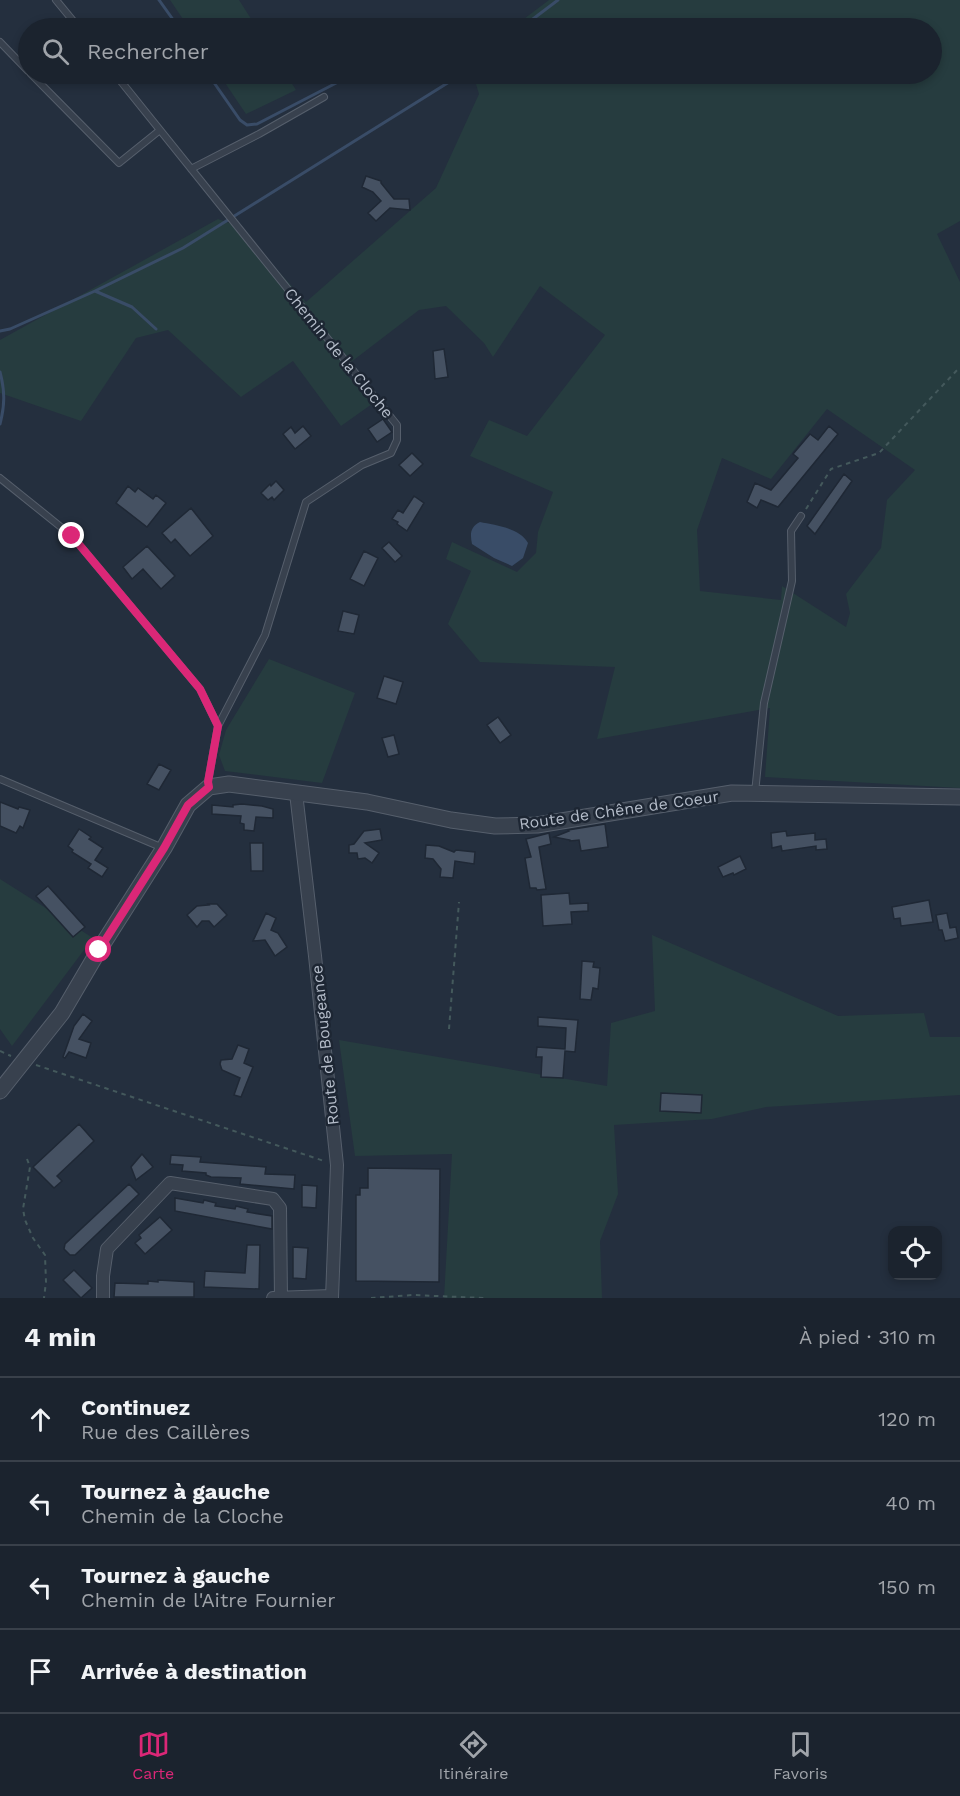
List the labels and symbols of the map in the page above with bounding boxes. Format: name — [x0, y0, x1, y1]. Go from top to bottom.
street label: Chemin de la Cloche — [281, 284, 397, 422]
route end — [58, 522, 84, 548]
street label: Route de Chêne de Coeur — [518, 786, 721, 833]
route start — [85, 936, 111, 962]
street label: Route de Bougeance — [307, 964, 343, 1126]

